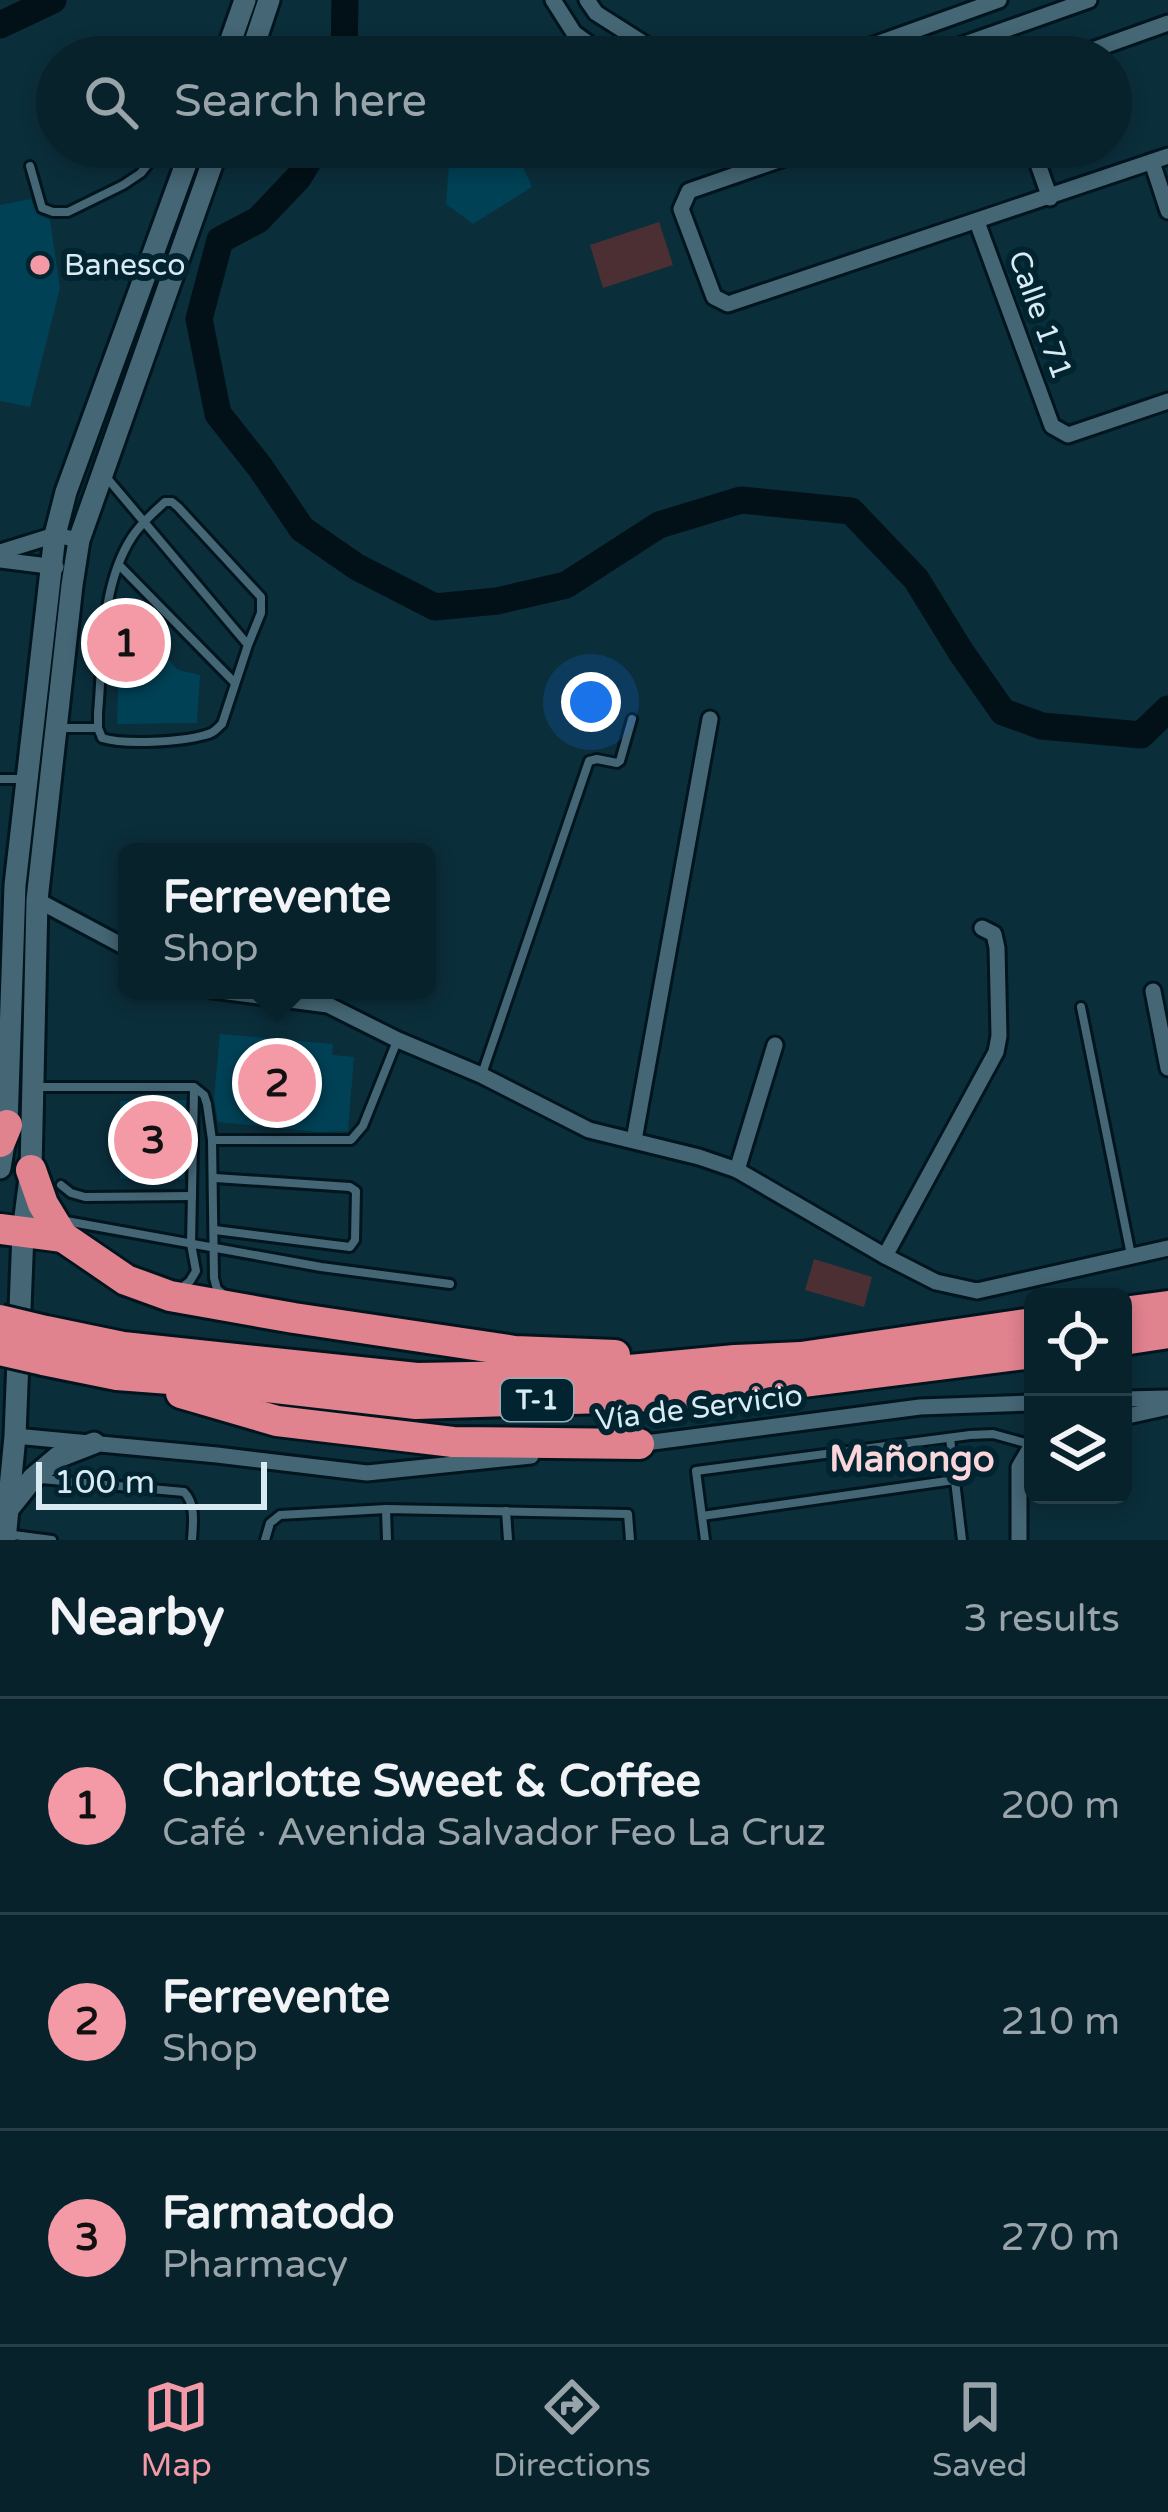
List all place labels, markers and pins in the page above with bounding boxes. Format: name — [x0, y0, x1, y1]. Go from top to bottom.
place label: Banesco — [64, 247, 185, 284]
marker: Banesco — [27, 252, 53, 278]
pin: 1 — [87, 598, 165, 688]
pin: 2 — [238, 1038, 316, 1128]
pin: 3 — [114, 1095, 192, 1185]

